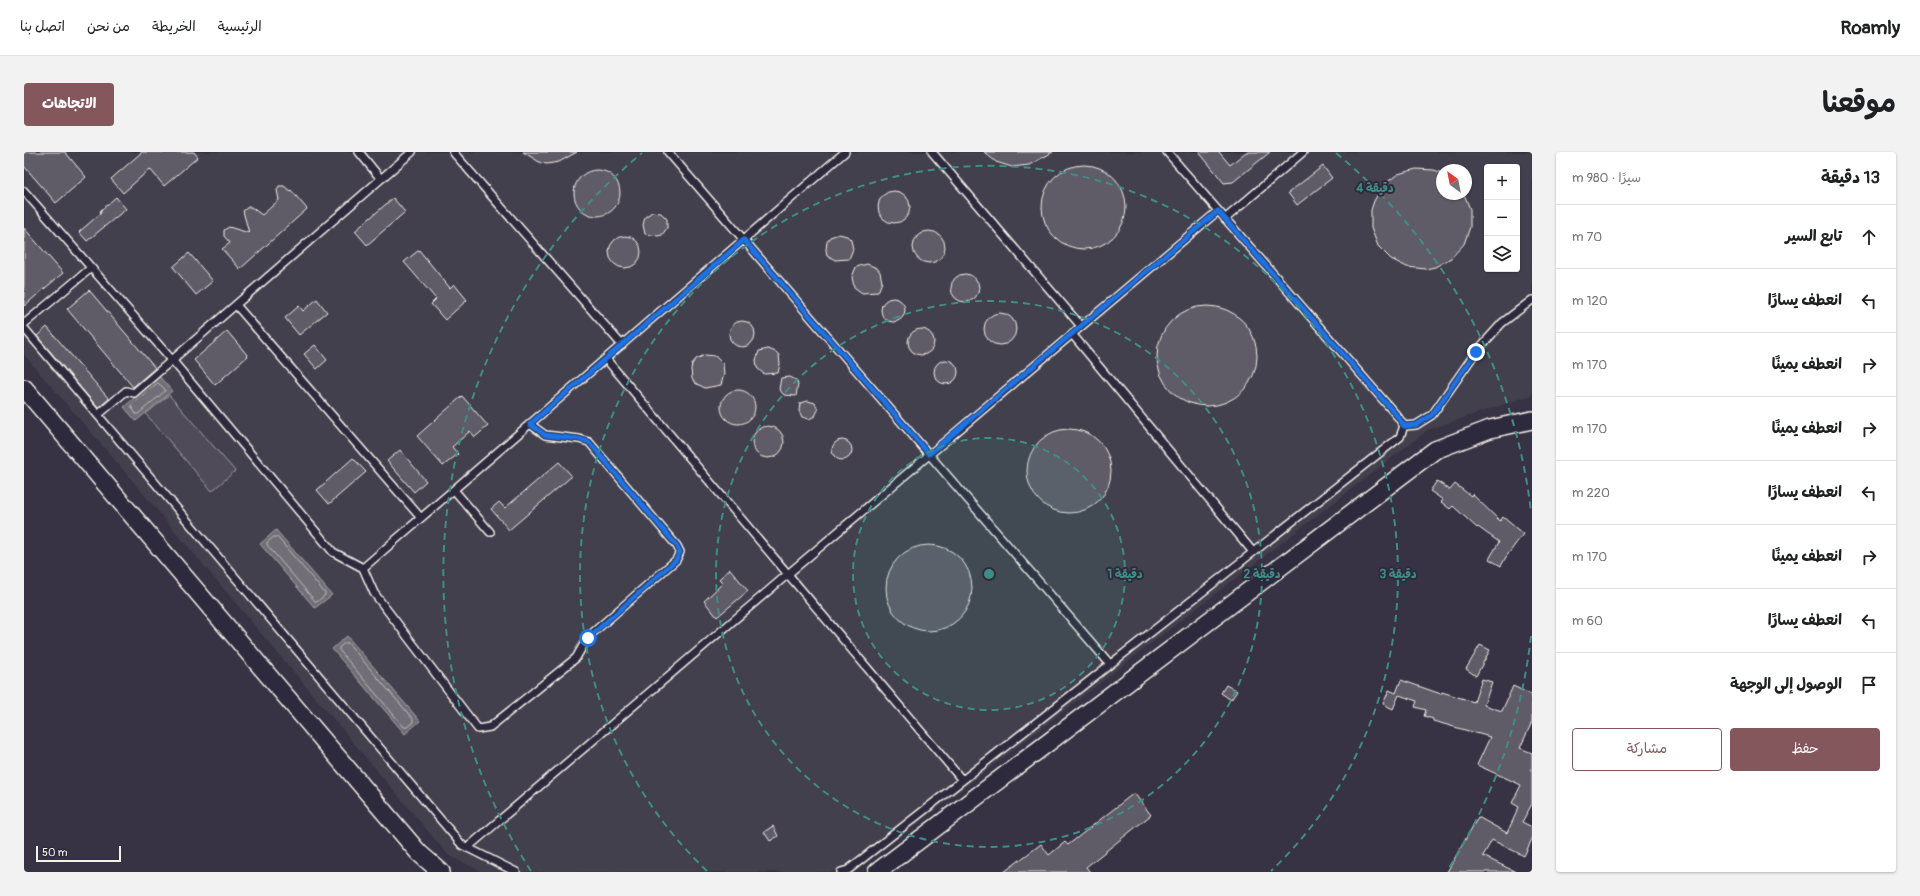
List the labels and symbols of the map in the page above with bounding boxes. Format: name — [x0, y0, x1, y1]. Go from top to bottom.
north arrow — [1436, 164, 1472, 200]
text: 4 دقيقة — [1355, 181, 1394, 196]
route end — [1467, 343, 1485, 361]
centre of rings — [982, 567, 996, 581]
text: 1 دقيقة — [1108, 567, 1143, 582]
text: 2 دقيقة — [1244, 567, 1281, 582]
text: 3 دقيقة — [1380, 567, 1417, 582]
route start — [579, 629, 597, 647]
scale bar — [36, 844, 121, 863]

